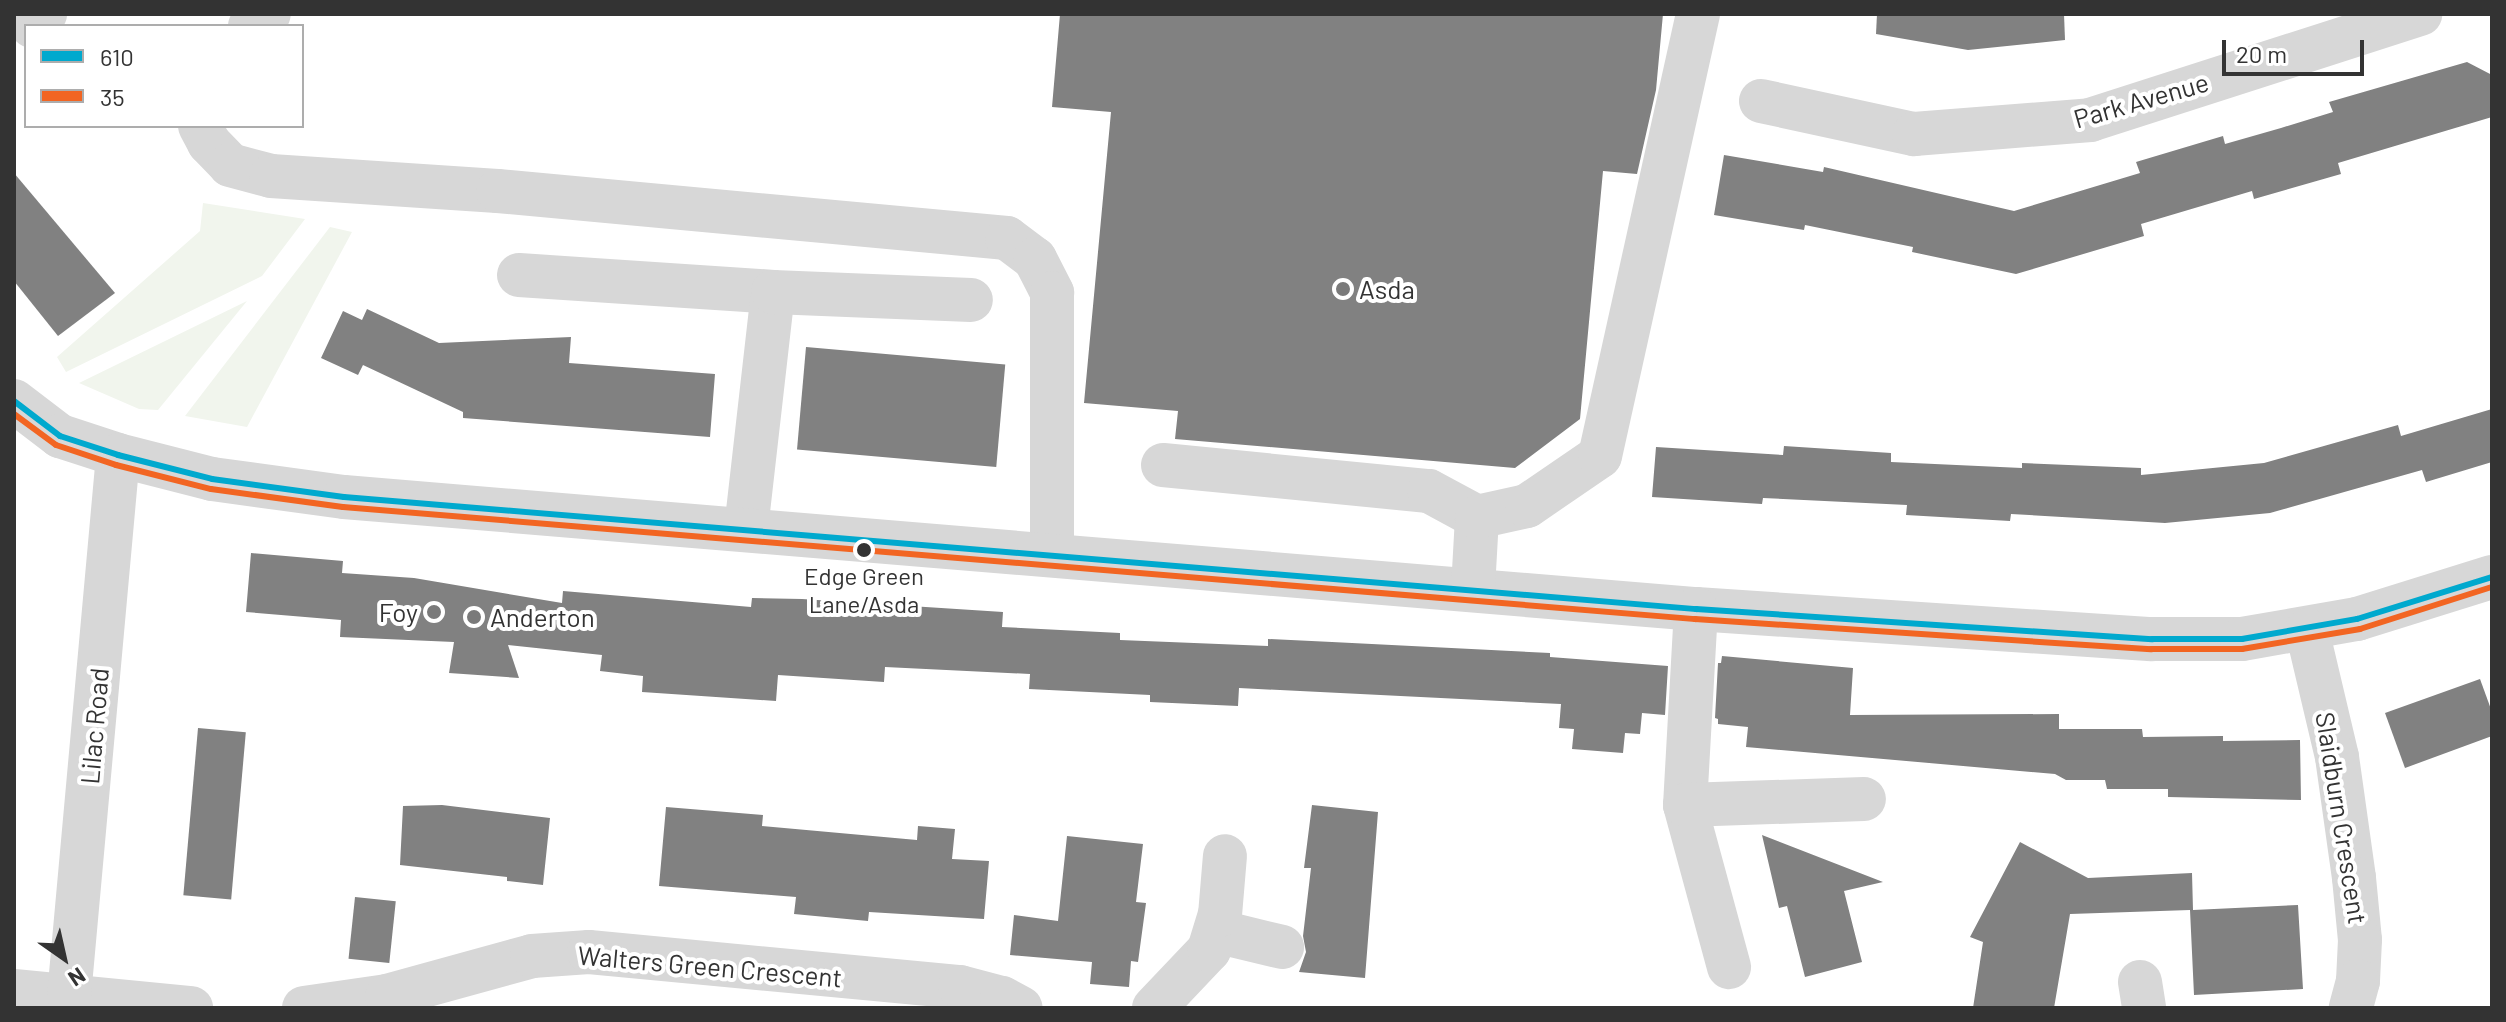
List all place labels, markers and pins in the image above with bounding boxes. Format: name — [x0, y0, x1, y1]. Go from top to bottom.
place label: Asda — [1359, 273, 1415, 305]
marker: Asda — [1334, 280, 1352, 298]
marker: Edge Green Lane/Asda — [856, 542, 872, 558]
place label: Edge Green Lane/Asda — [804, 562, 924, 618]
place label: Foy — [379, 596, 418, 628]
place label: Anderton — [490, 601, 595, 633]
marker: Foy — [425, 603, 443, 621]
marker: Anderton — [465, 608, 483, 626]

